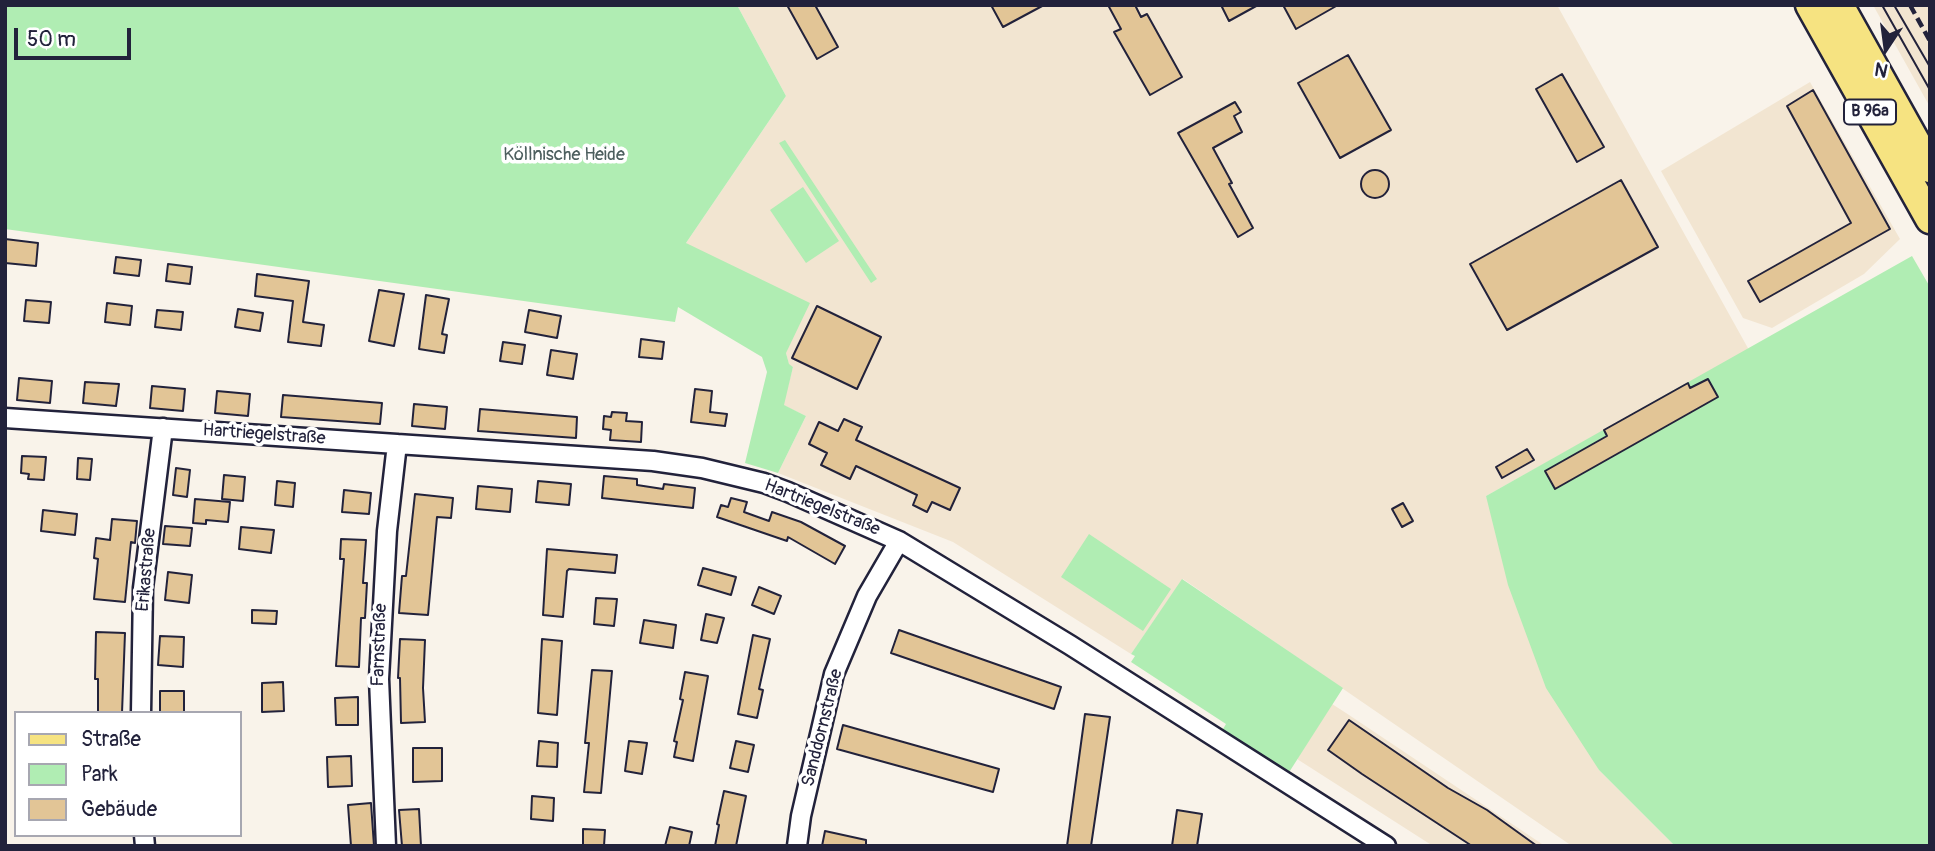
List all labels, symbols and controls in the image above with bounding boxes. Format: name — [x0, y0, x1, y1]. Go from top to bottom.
scale bar — [18, 14, 135, 58]
north arrow — [1851, 14, 1921, 84]
text: 50 m — [27, 26, 76, 53]
text: N — [1872, 56, 1890, 83]
road number: B 96a — [1844, 100, 1896, 124]
park label: Köllnische Heide — [503, 144, 625, 166]
street label: Hartriegelstraße — [202, 420, 326, 450]
street label: Hartriegelstraße — [761, 475, 883, 541]
street label: Erikastraße — [133, 527, 161, 613]
street label: Farnstraße — [368, 603, 392, 687]
street label: Sanddornstraße — [798, 667, 848, 789]
legend — [14, 711, 242, 837]
text: Straße — [81, 726, 141, 753]
text: Park — [81, 761, 118, 788]
text: Gebäude — [81, 796, 157, 823]

